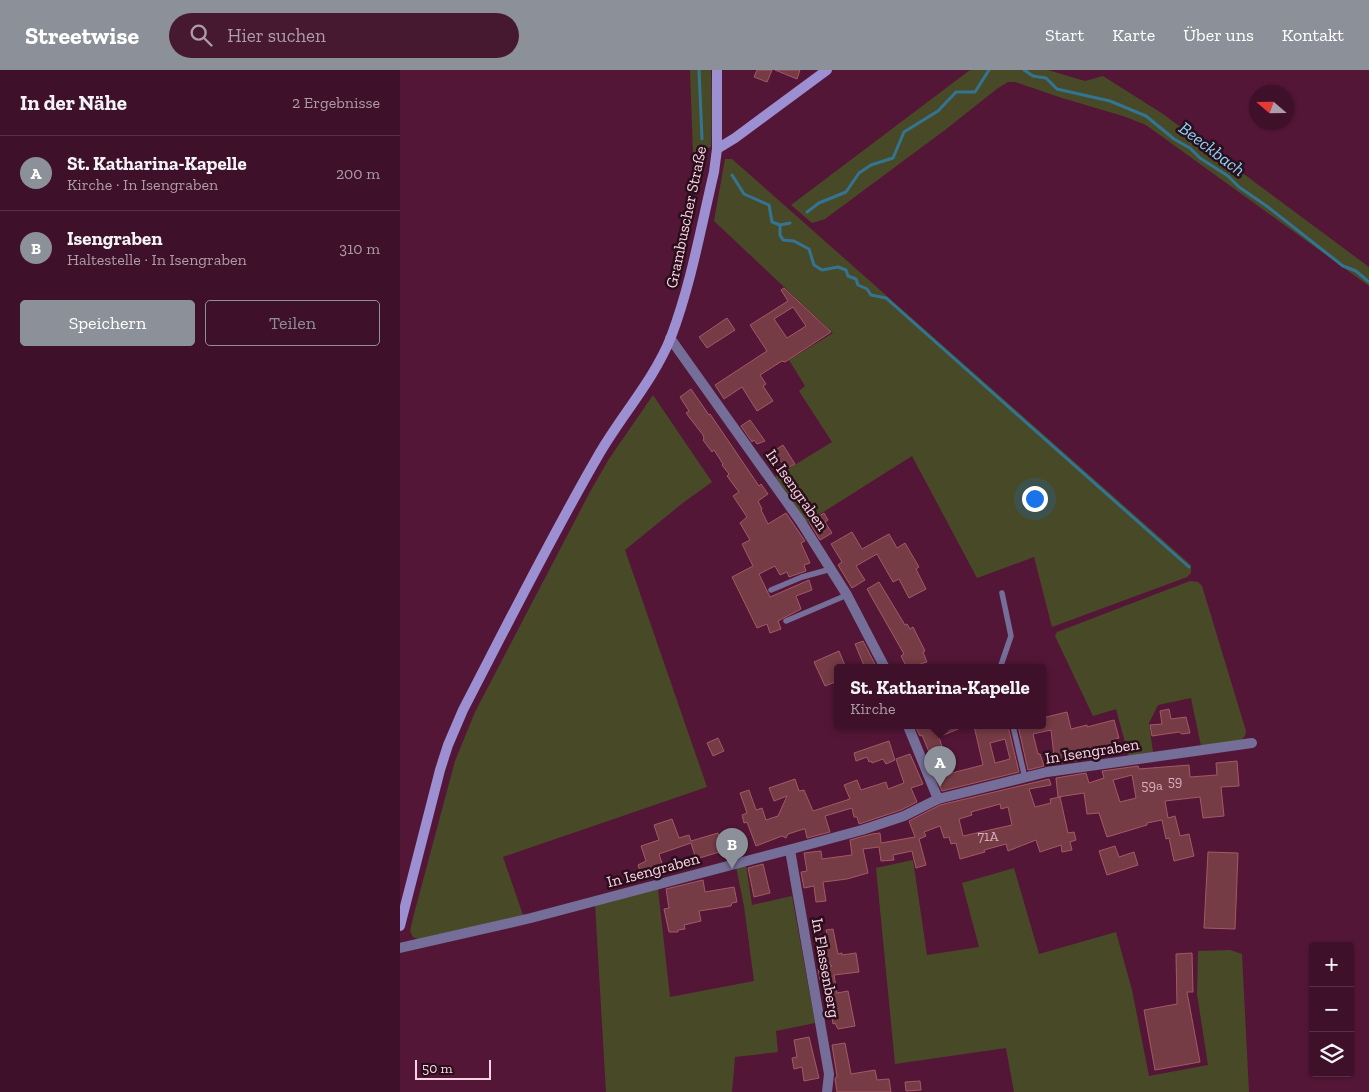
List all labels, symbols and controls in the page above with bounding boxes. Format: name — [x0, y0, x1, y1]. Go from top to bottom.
search box — [169, 13, 519, 58]
text: Streetwise — [25, 21, 139, 50]
icon: search — [187, 21, 215, 49]
text: Hier suchen — [227, 24, 326, 47]
text: Start — [1045, 24, 1084, 46]
text: Karte — [1112, 24, 1155, 46]
text: Über uns — [1183, 24, 1254, 46]
text: Kontakt — [1282, 24, 1344, 46]
north arrow — [1249, 85, 1294, 130]
text: In der Nähe — [20, 90, 127, 115]
text: 2 Ergebnisse — [292, 93, 380, 112]
water label: Beeckbach — [1174, 117, 1250, 181]
street label: Grambuscher Straße — [662, 144, 710, 290]
text: St. Katharina-Kapelle — [67, 152, 247, 175]
text: A — [31, 164, 42, 183]
text: 200 m — [336, 164, 380, 183]
text: Kirche · In Isengraben — [67, 175, 218, 194]
text: Isengraben — [67, 227, 162, 250]
text: B — [31, 239, 41, 258]
text: 310 m — [339, 239, 380, 258]
text: Haltestelle · In Isengraben — [67, 250, 247, 269]
button: Speichern — [20, 300, 195, 346]
button: Teilen — [205, 300, 380, 346]
street label: In Isengraben — [762, 446, 833, 535]
your location — [1022, 486, 1048, 512]
popup — [834, 664, 1046, 729]
text: St. Katharina-Kapelle — [850, 676, 1030, 699]
text: Kirche — [850, 699, 896, 718]
street label: In Isengraben — [1044, 734, 1141, 768]
pin: A — [924, 746, 956, 787]
house number: 59 — [1168, 773, 1182, 790]
house number: 59a — [1141, 777, 1163, 794]
pin: B — [716, 828, 748, 869]
house number: 71A — [977, 828, 999, 845]
street label: In Isengraben — [605, 848, 702, 891]
street label: In Flassenberg — [808, 917, 844, 1020]
map controls — [1309, 942, 1354, 1077]
button: + — [1309, 942, 1354, 987]
button: − — [1309, 987, 1354, 1032]
button: layers — [1309, 1032, 1354, 1077]
scale bar — [415, 1057, 491, 1080]
text: 50 m — [422, 1060, 453, 1077]

